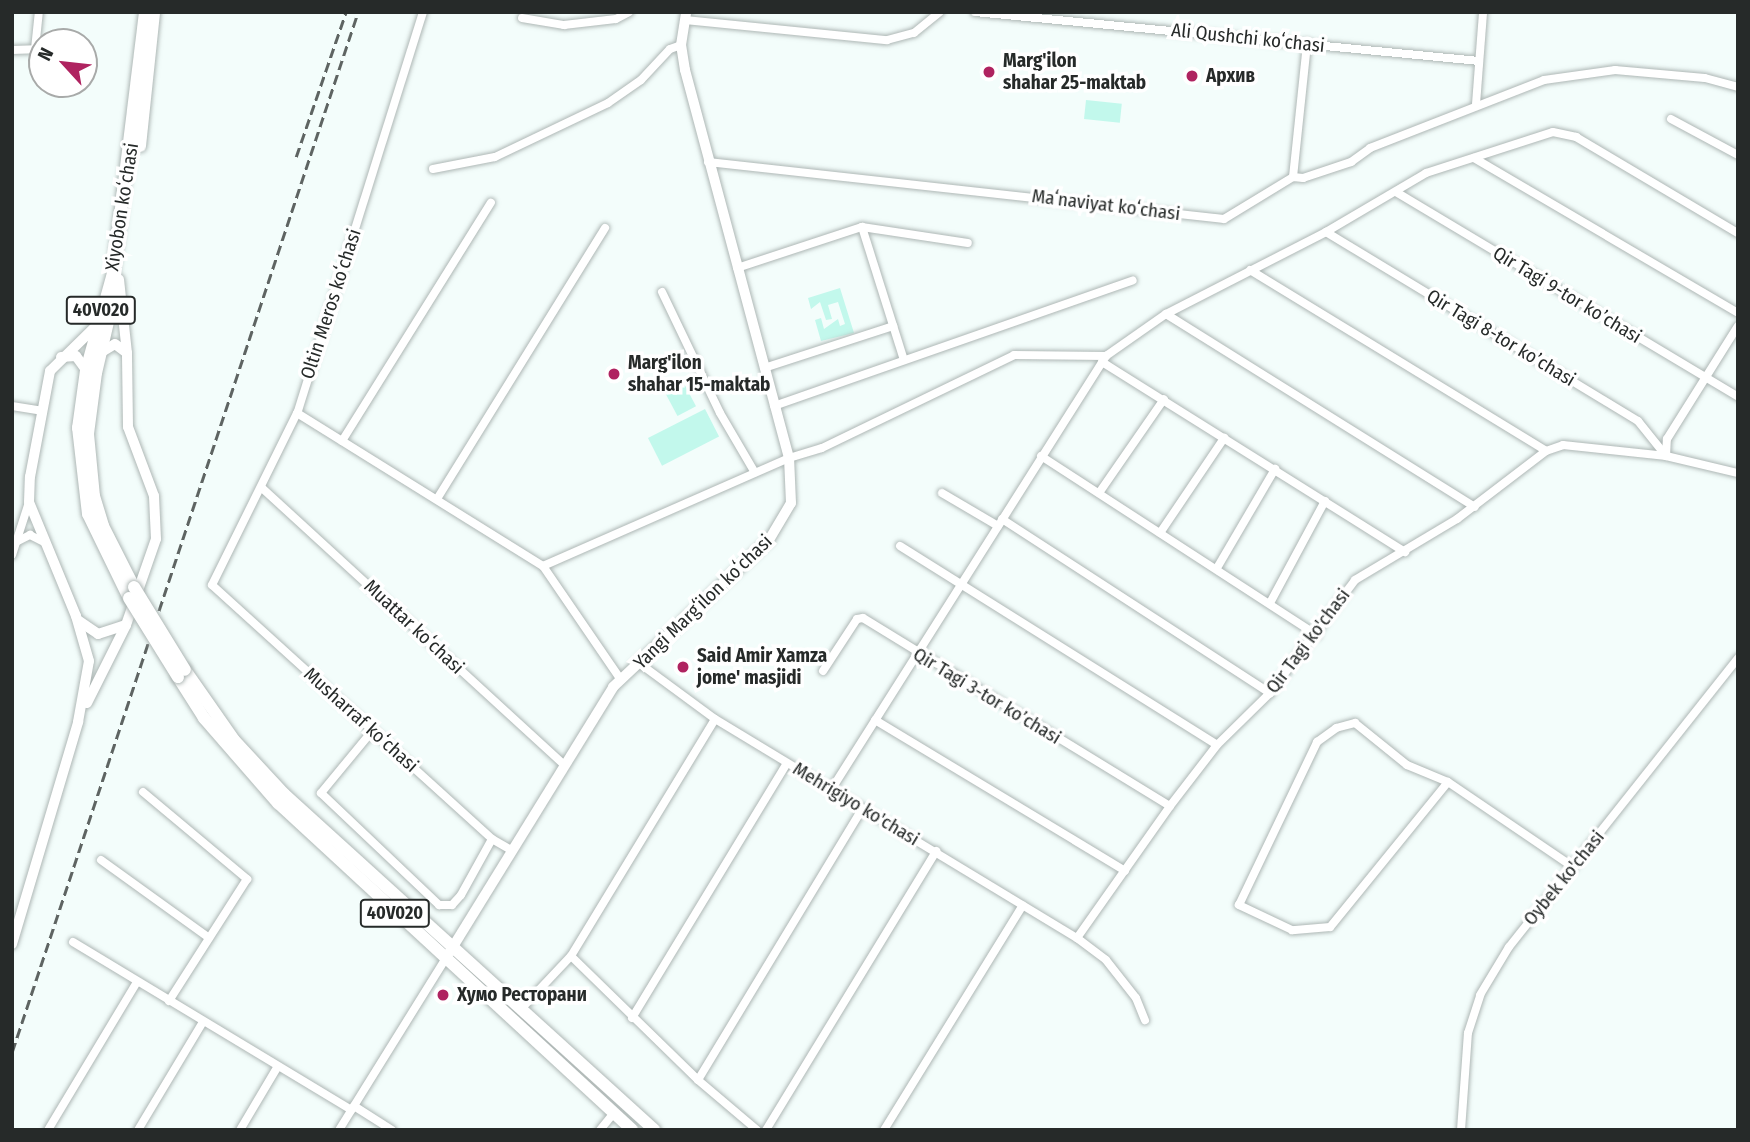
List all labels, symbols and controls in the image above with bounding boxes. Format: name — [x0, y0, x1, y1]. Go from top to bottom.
street label: Ali Qushchi koʻchasi — [1170, 19, 1326, 57]
north arrow — [28, 28, 98, 98]
text: N — [33, 44, 58, 64]
place label: Marg'ilon shahar 25-maktab — [1003, 50, 1146, 94]
marker: Marg'ilon shahar 25-maktab — [981, 64, 997, 80]
place label: Архив — [1206, 65, 1255, 87]
marker: Архив — [1184, 68, 1200, 84]
street label: Xiyobon koʻchasi — [101, 141, 143, 273]
street label: Maʻnaviyat koʻchasi — [1031, 185, 1181, 225]
street label: Oltin Meros koʻchasi — [296, 226, 366, 382]
street label: Qir Tagi 9-tor koʼchasi — [1489, 242, 1645, 348]
street label: Qir Tagi 8-tor koʼchasi — [1423, 285, 1579, 391]
road number: 40V020 — [64, 296, 138, 324]
place label: Marg'ilon shahar 15-maktab — [628, 352, 770, 396]
marker: Marg'ilon shahar 15-maktab — [606, 366, 622, 382]
street label: Yangi Margʻilon koʻchasi — [629, 530, 777, 674]
street label: Muattar koʻchasi — [359, 575, 469, 679]
street label: Qir Tagi ko'chasi — [1261, 584, 1355, 698]
street label: Qir Tagi 3-tor koʼchasi — [909, 643, 1065, 749]
place label: Said Amir Xamza jome' masjidi — [697, 645, 827, 689]
marker: Said Amir Xamza jome' masjidi — [675, 659, 691, 675]
street label: Musharraf koʻchasi — [299, 663, 423, 777]
street label: Mehrigiyo ko'chasi — [789, 757, 923, 851]
street label: Oybek ko'chasi — [1519, 826, 1609, 930]
road number: 40V020 — [358, 898, 432, 928]
place label: Хумо Ресторани — [457, 984, 587, 1006]
marker: Хумо Ресторани — [435, 987, 451, 1003]

